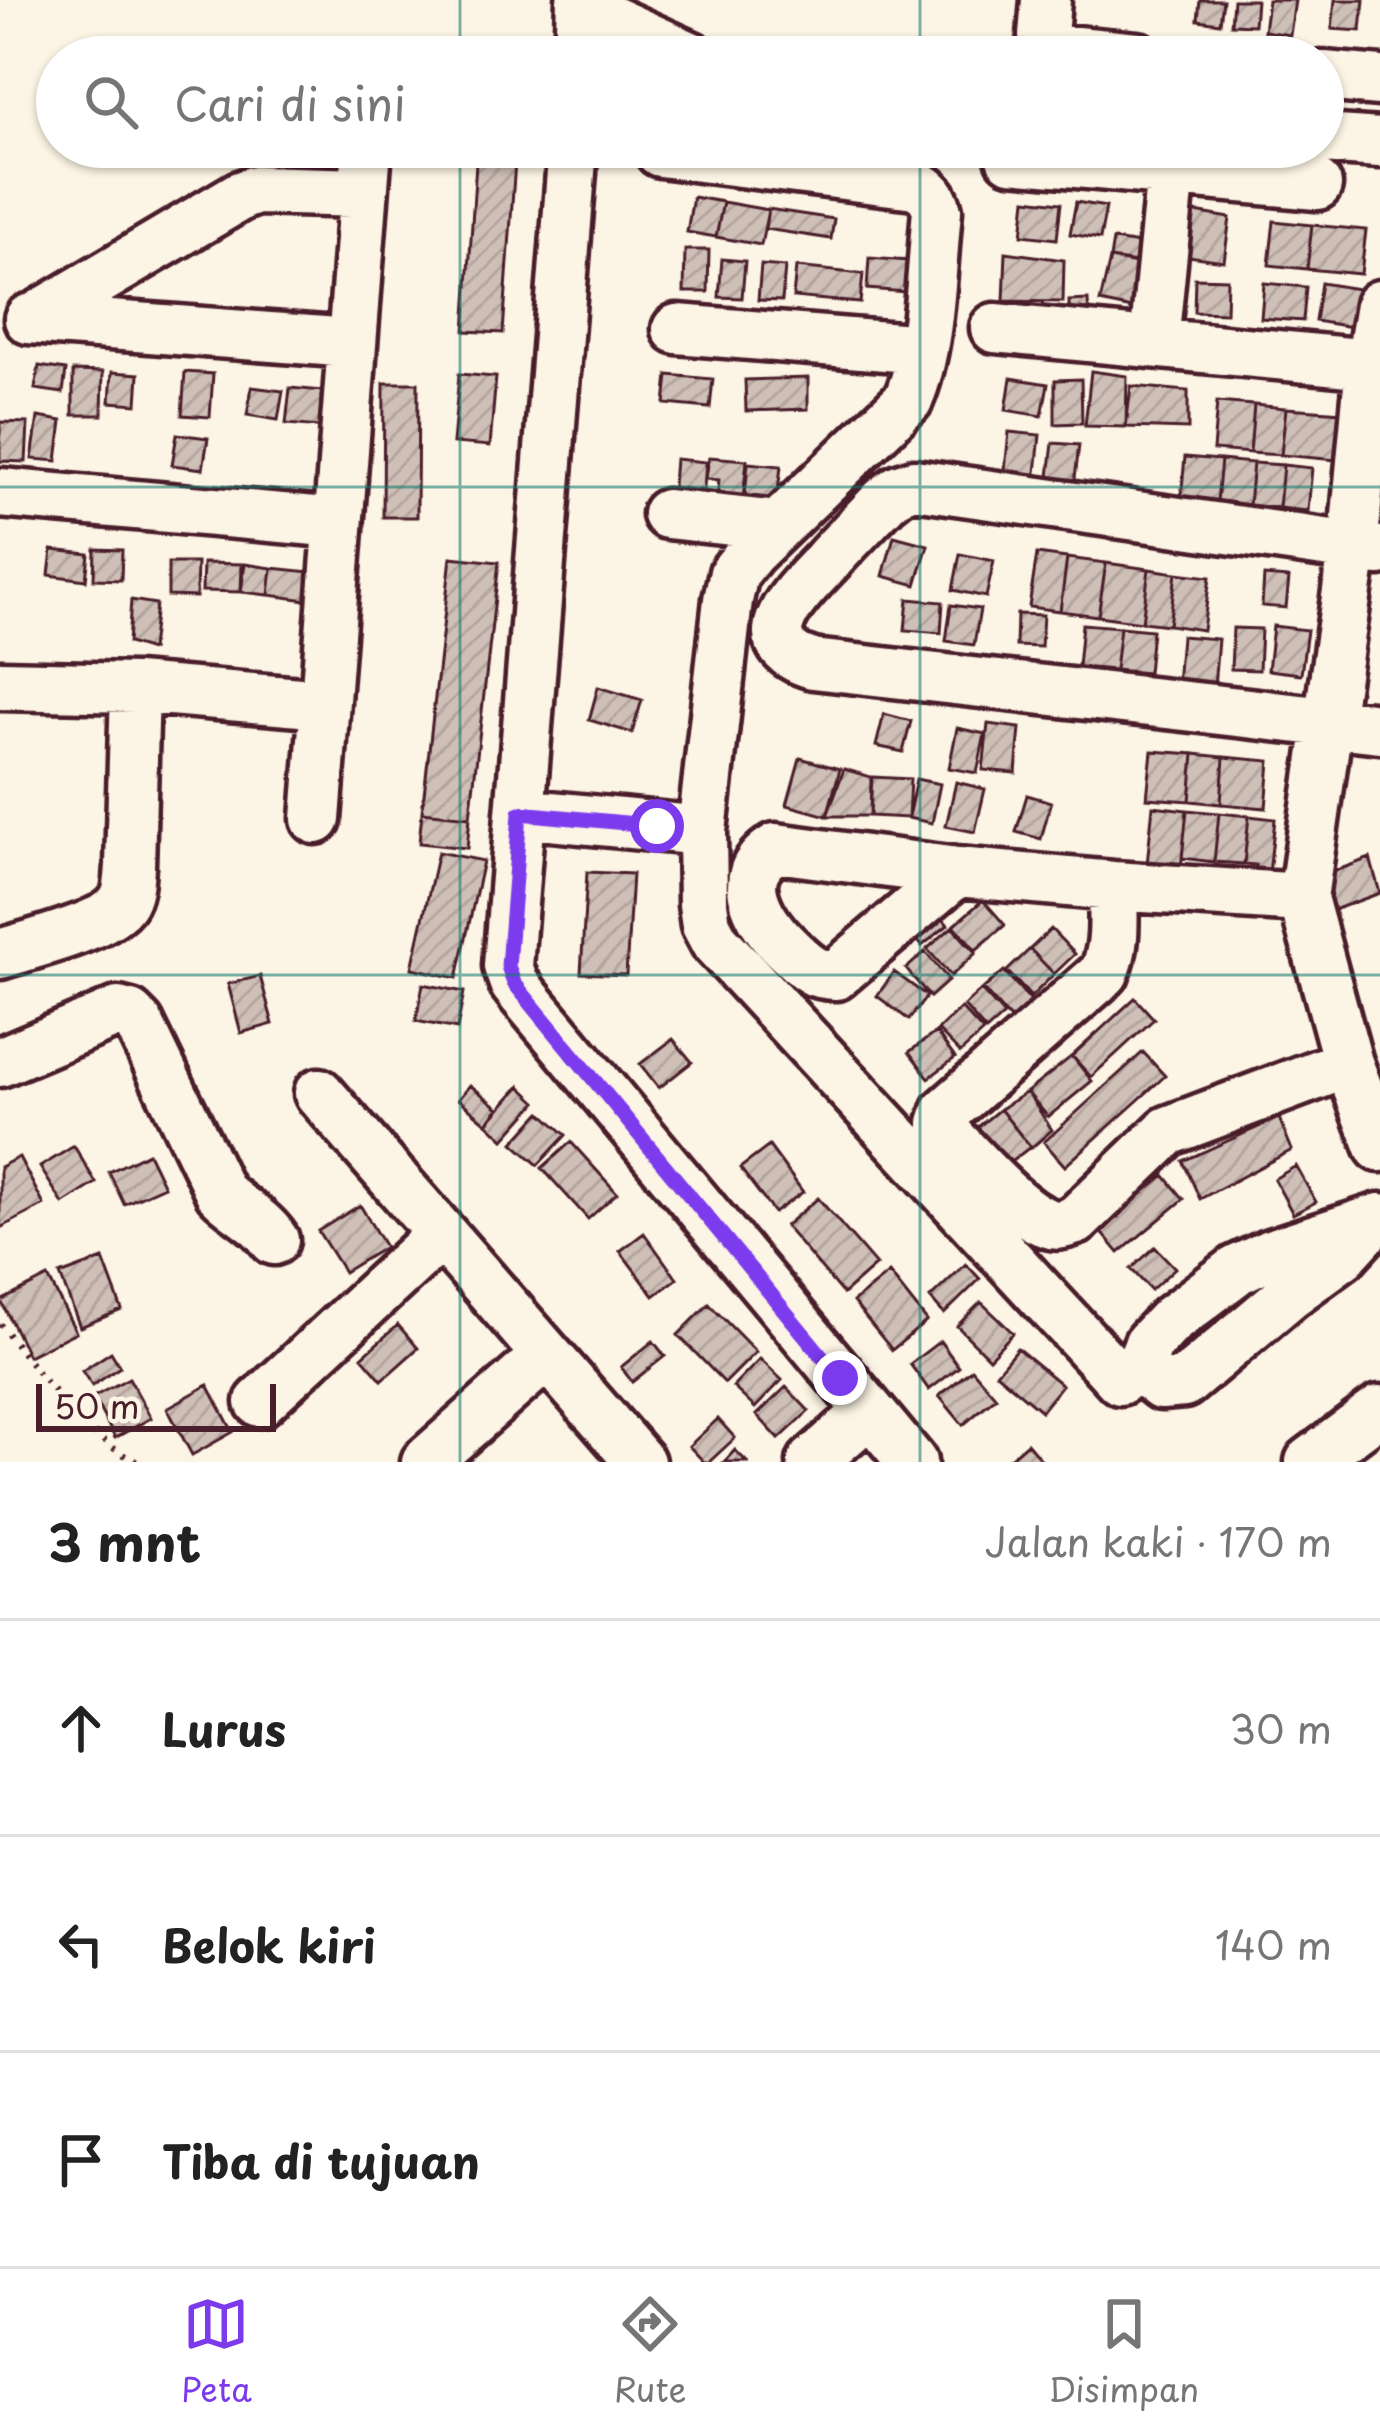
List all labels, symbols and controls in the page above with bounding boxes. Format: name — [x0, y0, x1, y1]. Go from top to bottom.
search box — [36, 36, 1344, 168]
text: Cari di sini — [174, 68, 406, 136]
icon: search — [78, 69, 144, 135]
route start — [630, 799, 684, 853]
route end — [813, 1351, 867, 1405]
scale bar — [36, 1378, 276, 1431]
text: 50 m — [54, 1380, 140, 1430]
text: 3 mnt — [48, 1502, 201, 1579]
text: Jalan kaki · 170 m — [985, 1511, 1332, 1570]
text: Lurus — [162, 1694, 286, 1762]
icon: ahead — [48, 1695, 114, 1761]
text: 30 m — [1229, 1698, 1332, 1757]
text: Belok kiri — [162, 1910, 376, 1978]
icon: left — [48, 1911, 114, 1977]
text: 140 m — [1215, 1914, 1332, 1973]
text: Tiba di tujuan — [162, 2126, 480, 2194]
icon: arrive — [48, 2127, 114, 2193]
tab: Peta — [181, 2291, 252, 2413]
tab: Rute — [614, 2291, 687, 2413]
tab: Disimpan — [1048, 2291, 1199, 2413]

